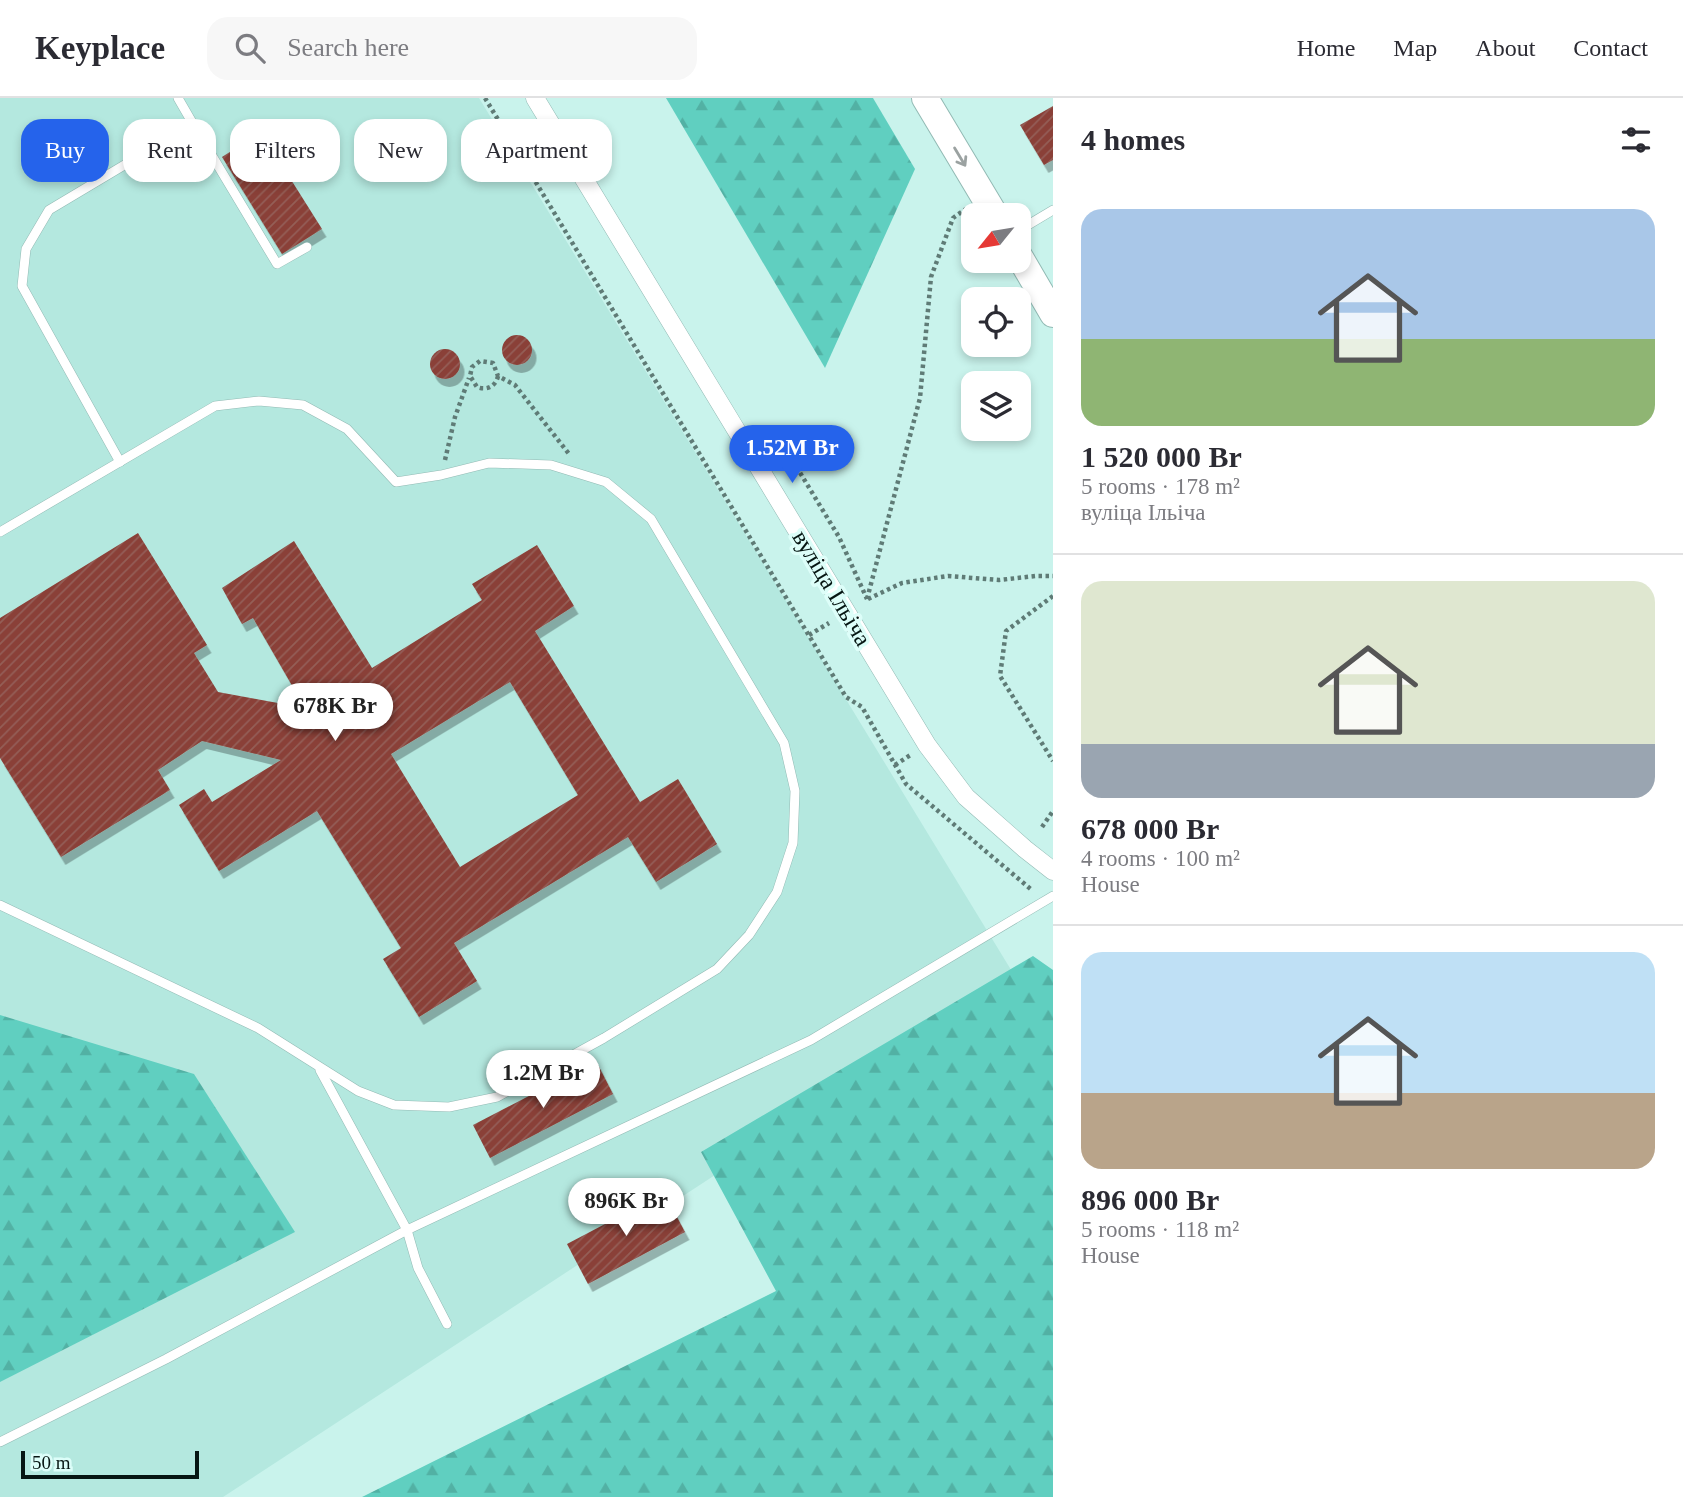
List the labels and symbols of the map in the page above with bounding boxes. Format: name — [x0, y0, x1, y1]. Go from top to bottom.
one-way arrow — [953, 146, 967, 166]
north arrow — [961, 203, 1031, 273]
pin: 1.52M Br — [720, 426, 864, 485]
street label: вуліца Ільіча — [787, 526, 877, 651]
pin: 678K Br — [270, 684, 400, 743]
pin: 1.2M Br — [478, 1051, 608, 1110]
pin: 896K Br — [561, 1178, 691, 1238]
scale bar — [21, 1448, 200, 1480]

